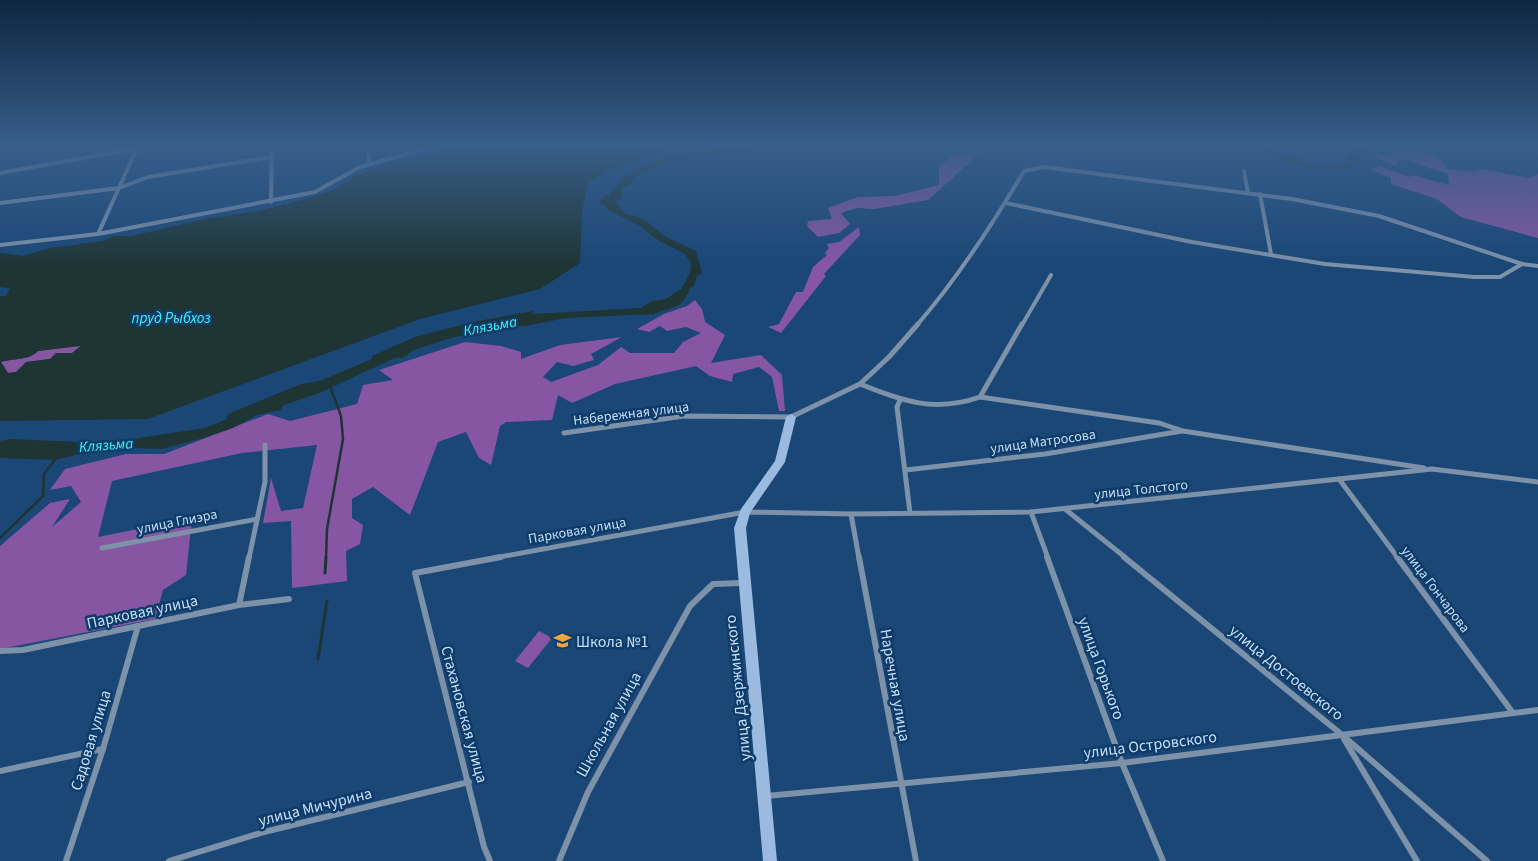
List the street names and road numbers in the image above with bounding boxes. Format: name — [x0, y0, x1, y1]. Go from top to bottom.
street label: Набережная улица — [572, 397, 690, 431]
street label: улица Матросова — [989, 425, 1097, 459]
street label: улица Толстого — [1093, 475, 1189, 505]
street label: улица Глиэра — [135, 504, 219, 540]
street label: Парковая улица — [527, 513, 628, 549]
street label: улица Гончарова — [1396, 542, 1475, 637]
street label: Парковая улица — [85, 589, 200, 635]
street label: улица Дзержинского — [719, 614, 757, 762]
street label: улица Горького — [1072, 614, 1130, 723]
street label: улица Достоевского — [1225, 620, 1348, 726]
street label: Наречная улица — [874, 627, 916, 743]
street label: Стахановская улица — [435, 643, 493, 785]
street label: Школьная улица — [571, 668, 647, 781]
street label: Садовая улица — [65, 687, 117, 793]
street label: улица Островского — [1082, 726, 1218, 764]
street label: улица Мичурина — [256, 782, 374, 832]

